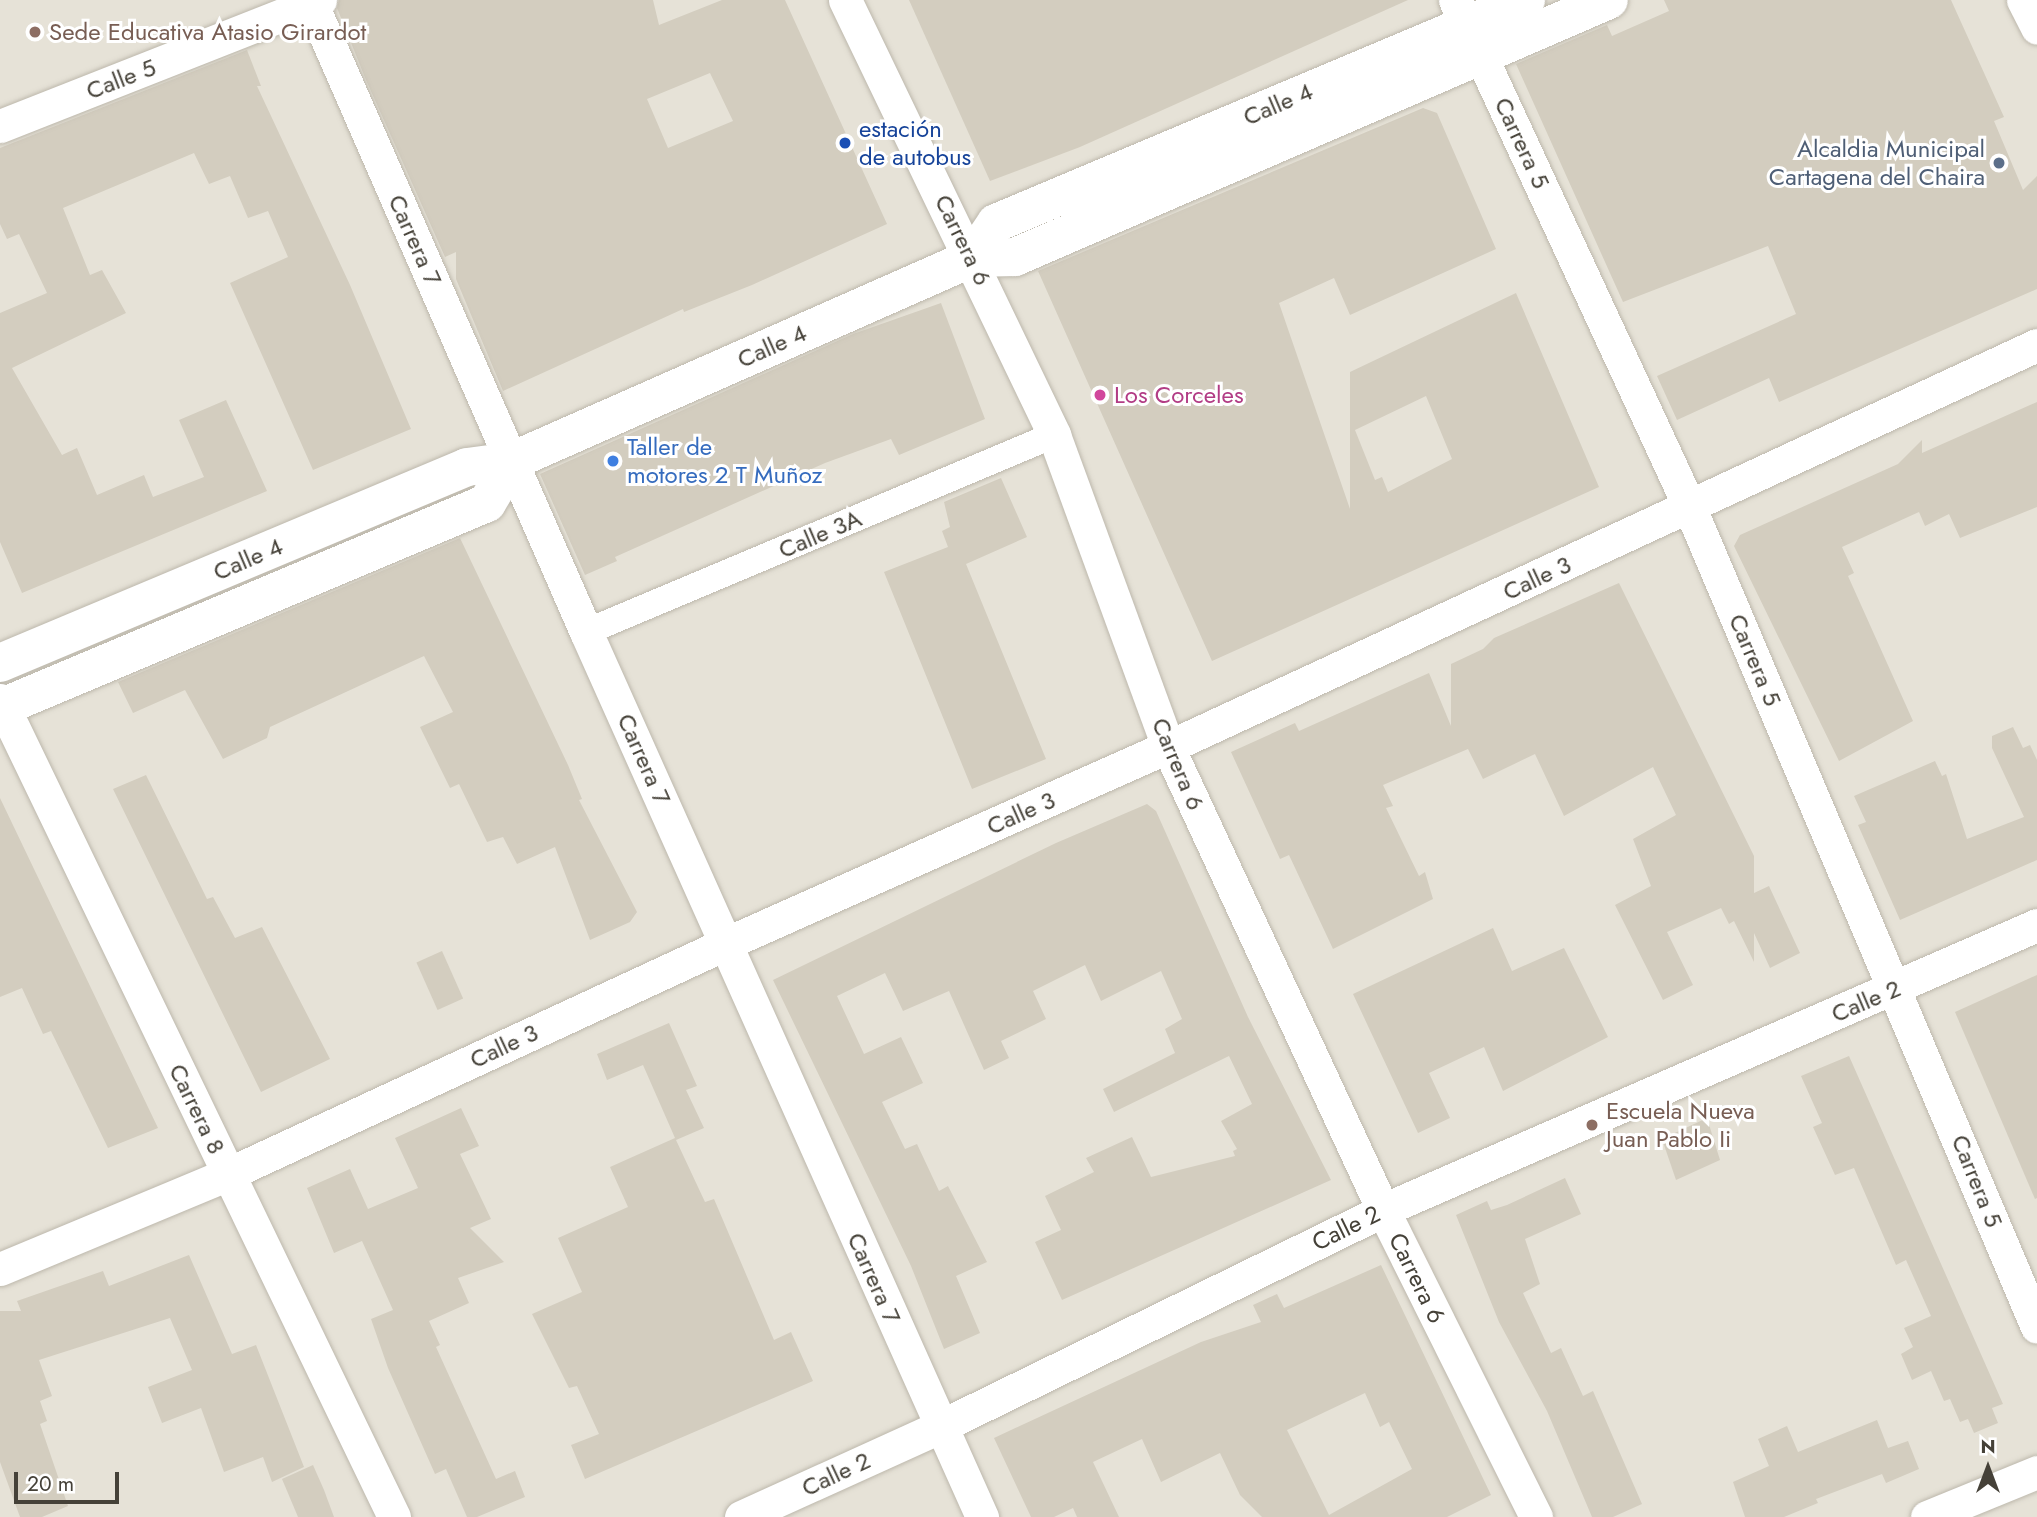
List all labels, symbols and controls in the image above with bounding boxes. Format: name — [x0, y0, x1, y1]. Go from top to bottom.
place label: Sede Educativa Atasio Girardot — [49, 18, 366, 46]
marker: Sede Educativa Atasio Girardot — [27, 24, 43, 40]
street label: Calle 5 — [82, 53, 160, 105]
street label: Calle 4 — [1239, 77, 1317, 131]
street label: Carrera 5 — [1488, 93, 1556, 193]
place label: estación de autobus — [859, 115, 971, 171]
marker: estación de autobus — [837, 135, 853, 151]
place label: Alcaldia Municipal Cartagena del Chaira — [1769, 135, 1985, 191]
marker: Alcaldia Municipal Cartagena del Chaira — [1991, 155, 2007, 171]
street label: Carrera 7 — [382, 190, 448, 290]
street label: Carrera 6 — [929, 190, 997, 290]
street label: Calle 4 — [733, 318, 811, 374]
place label: Los Corceles — [1114, 381, 1244, 409]
marker: Los Corceles — [1092, 387, 1108, 403]
place label: Taller de motores 2 T Muñoz — [627, 433, 822, 489]
marker: Taller de motores 2 T Muñoz — [605, 453, 621, 469]
street label: Calle 3A — [774, 504, 866, 564]
street label: Calle 4 — [209, 532, 287, 586]
street label: Calle 3 — [1498, 550, 1576, 606]
street label: Carrera 5 — [1723, 610, 1787, 710]
street label: Carrera 7 — [611, 709, 677, 809]
street label: Carrera 6 — [1146, 714, 1210, 814]
street label: Calle 3 — [982, 785, 1060, 841]
street label: Calle 2 — [1827, 974, 1905, 1028]
street label: Calle 3 — [465, 1018, 543, 1074]
street label: Carrera 8 — [163, 1059, 231, 1159]
place label: Escuela Nueva Juan Pablo Ii — [1606, 1097, 1755, 1153]
marker: Escuela Nueva Juan Pablo Ii — [1584, 1117, 1600, 1133]
street label: Carrera 5 — [1945, 1131, 2009, 1231]
street label: Calle 2 — [1307, 1199, 1385, 1257]
street label: Carrera 7 — [841, 1228, 907, 1328]
street label: Carrera 6 — [1383, 1228, 1451, 1328]
north arrow — [1953, 1433, 2023, 1503]
text: N — [1980, 1433, 1996, 1460]
street label: Calle 2 — [797, 1446, 875, 1502]
scale bar — [18, 1458, 122, 1502]
text: 20 m — [27, 1469, 74, 1499]

